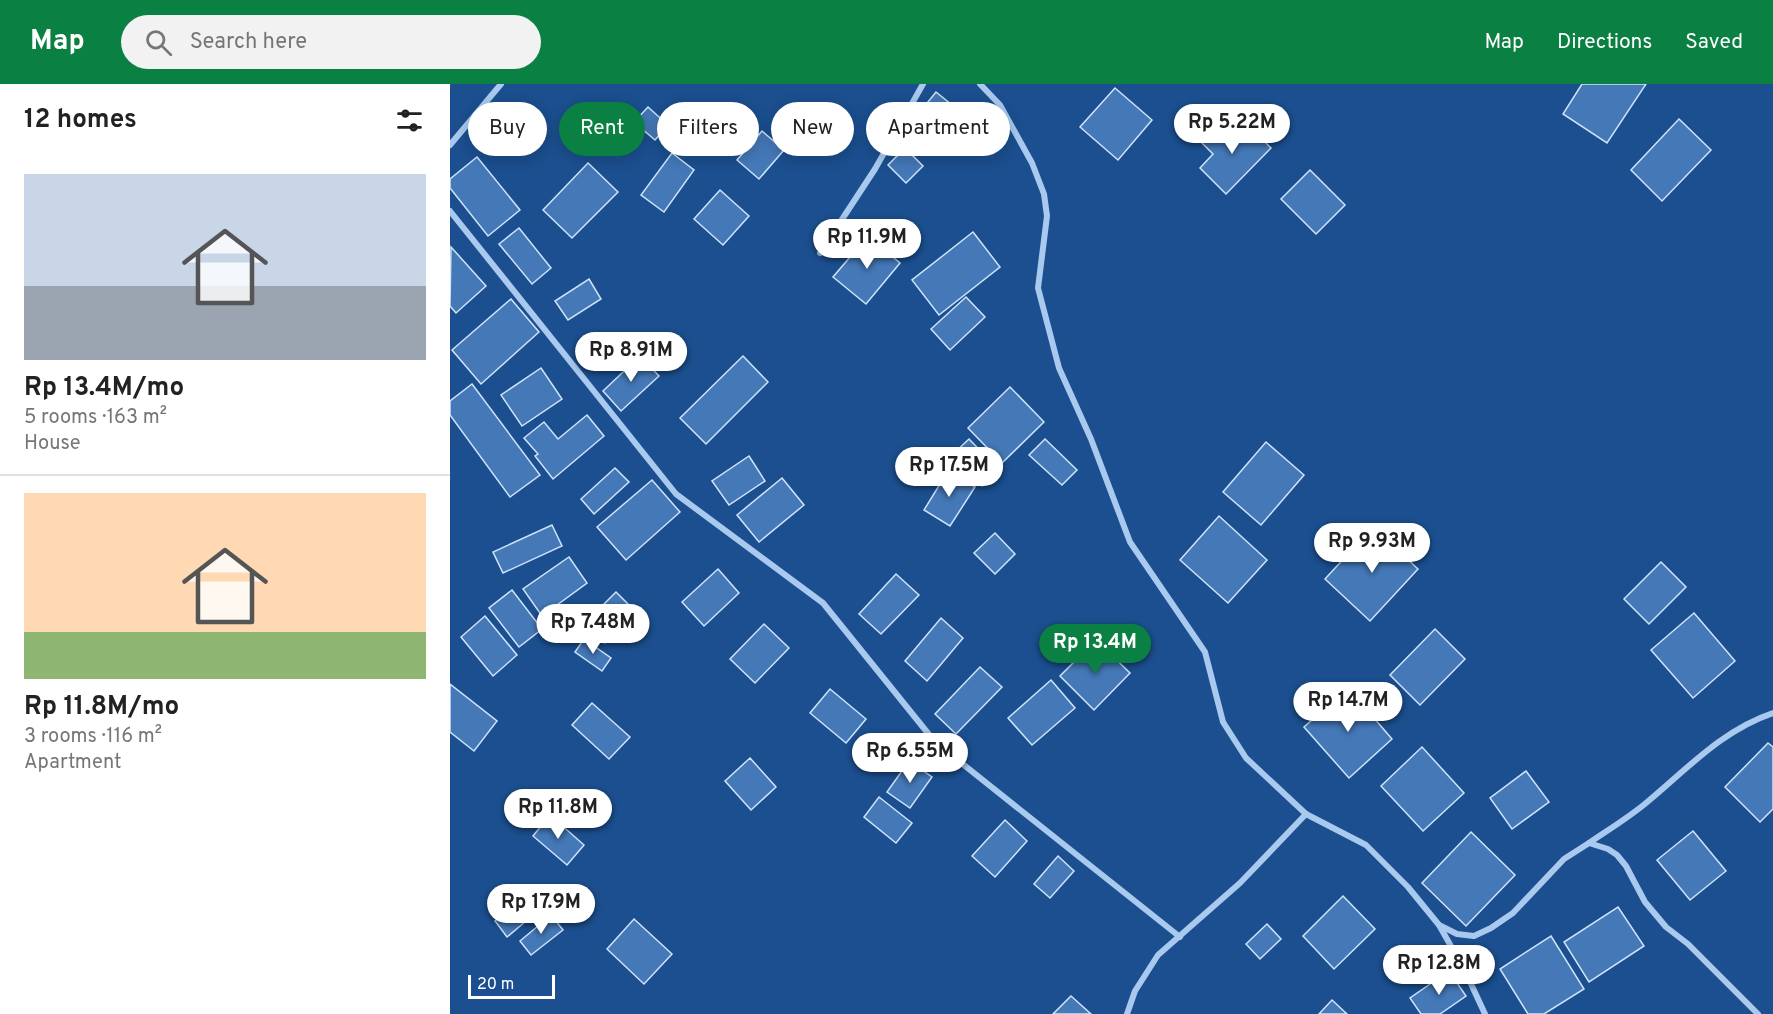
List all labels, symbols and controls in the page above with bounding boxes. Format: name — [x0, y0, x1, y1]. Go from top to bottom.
search box — [121, 15, 541, 69]
text: Map — [30, 24, 85, 60]
icon: search — [142, 26, 175, 59]
text: Search here — [190, 29, 307, 56]
text: Map — [1484, 29, 1524, 56]
text: Directions — [1557, 29, 1652, 56]
text: Saved — [1685, 29, 1743, 56]
chip: Buy — [468, 102, 547, 156]
chip: Rent — [559, 102, 645, 156]
chip: Filters — [657, 102, 759, 156]
chip: New — [771, 102, 854, 156]
chip: Apartment — [866, 102, 1010, 156]
text: 12 homes — [24, 104, 137, 137]
icon: filters — [393, 104, 426, 137]
pin: Rp 5.22M — [1170, 104, 1294, 155]
text: Rp 5.22M — [1188, 110, 1276, 136]
icon: home — [171, 213, 279, 321]
pin: Rp 11.9M — [805, 219, 929, 270]
text: Rp 11.9M — [827, 225, 907, 251]
pin: Rp 8.91M — [569, 332, 693, 383]
text: Rp 8.91M — [589, 338, 673, 364]
text: Rp 13.4M/mo — [24, 372, 184, 405]
text: 5 rooms · 163 m² — [24, 405, 167, 431]
text: House — [24, 431, 80, 457]
pin: Rp 17.5M — [887, 447, 1011, 498]
text: Rp 17.5M — [909, 453, 989, 479]
pin: Rp 9.93M — [1310, 523, 1434, 574]
text: Rp 9.93M — [1328, 529, 1416, 555]
icon: home — [171, 532, 279, 640]
pin: Rp 7.48M — [531, 604, 655, 655]
text: Rp 7.48M — [551, 610, 635, 636]
pin: Rp 13.4M — [1033, 624, 1157, 675]
text: Rp 13.4M — [1053, 630, 1137, 656]
pin: Rp 14.7M — [1286, 682, 1410, 733]
text: Rp 14.7M — [1307, 688, 1389, 714]
text: Rp 11.8M/mo — [24, 691, 179, 724]
text: 3 rooms · 116 m² — [24, 724, 162, 750]
pin: Rp 6.55M — [848, 733, 972, 784]
text: Rp 6.55M — [866, 739, 954, 765]
text: Apartment — [24, 750, 122, 776]
pin: Rp 11.8M — [496, 789, 620, 840]
text: Rp 11.8M — [518, 795, 598, 821]
pin: Rp 17.9M — [479, 884, 603, 935]
text: Rp 17.9M — [501, 890, 581, 916]
pin: Rp 12.8M — [1377, 945, 1501, 996]
text: Rp 12.8M — [1397, 951, 1481, 977]
scale bar — [468, 972, 555, 1000]
text: 20 m — [477, 975, 514, 995]

